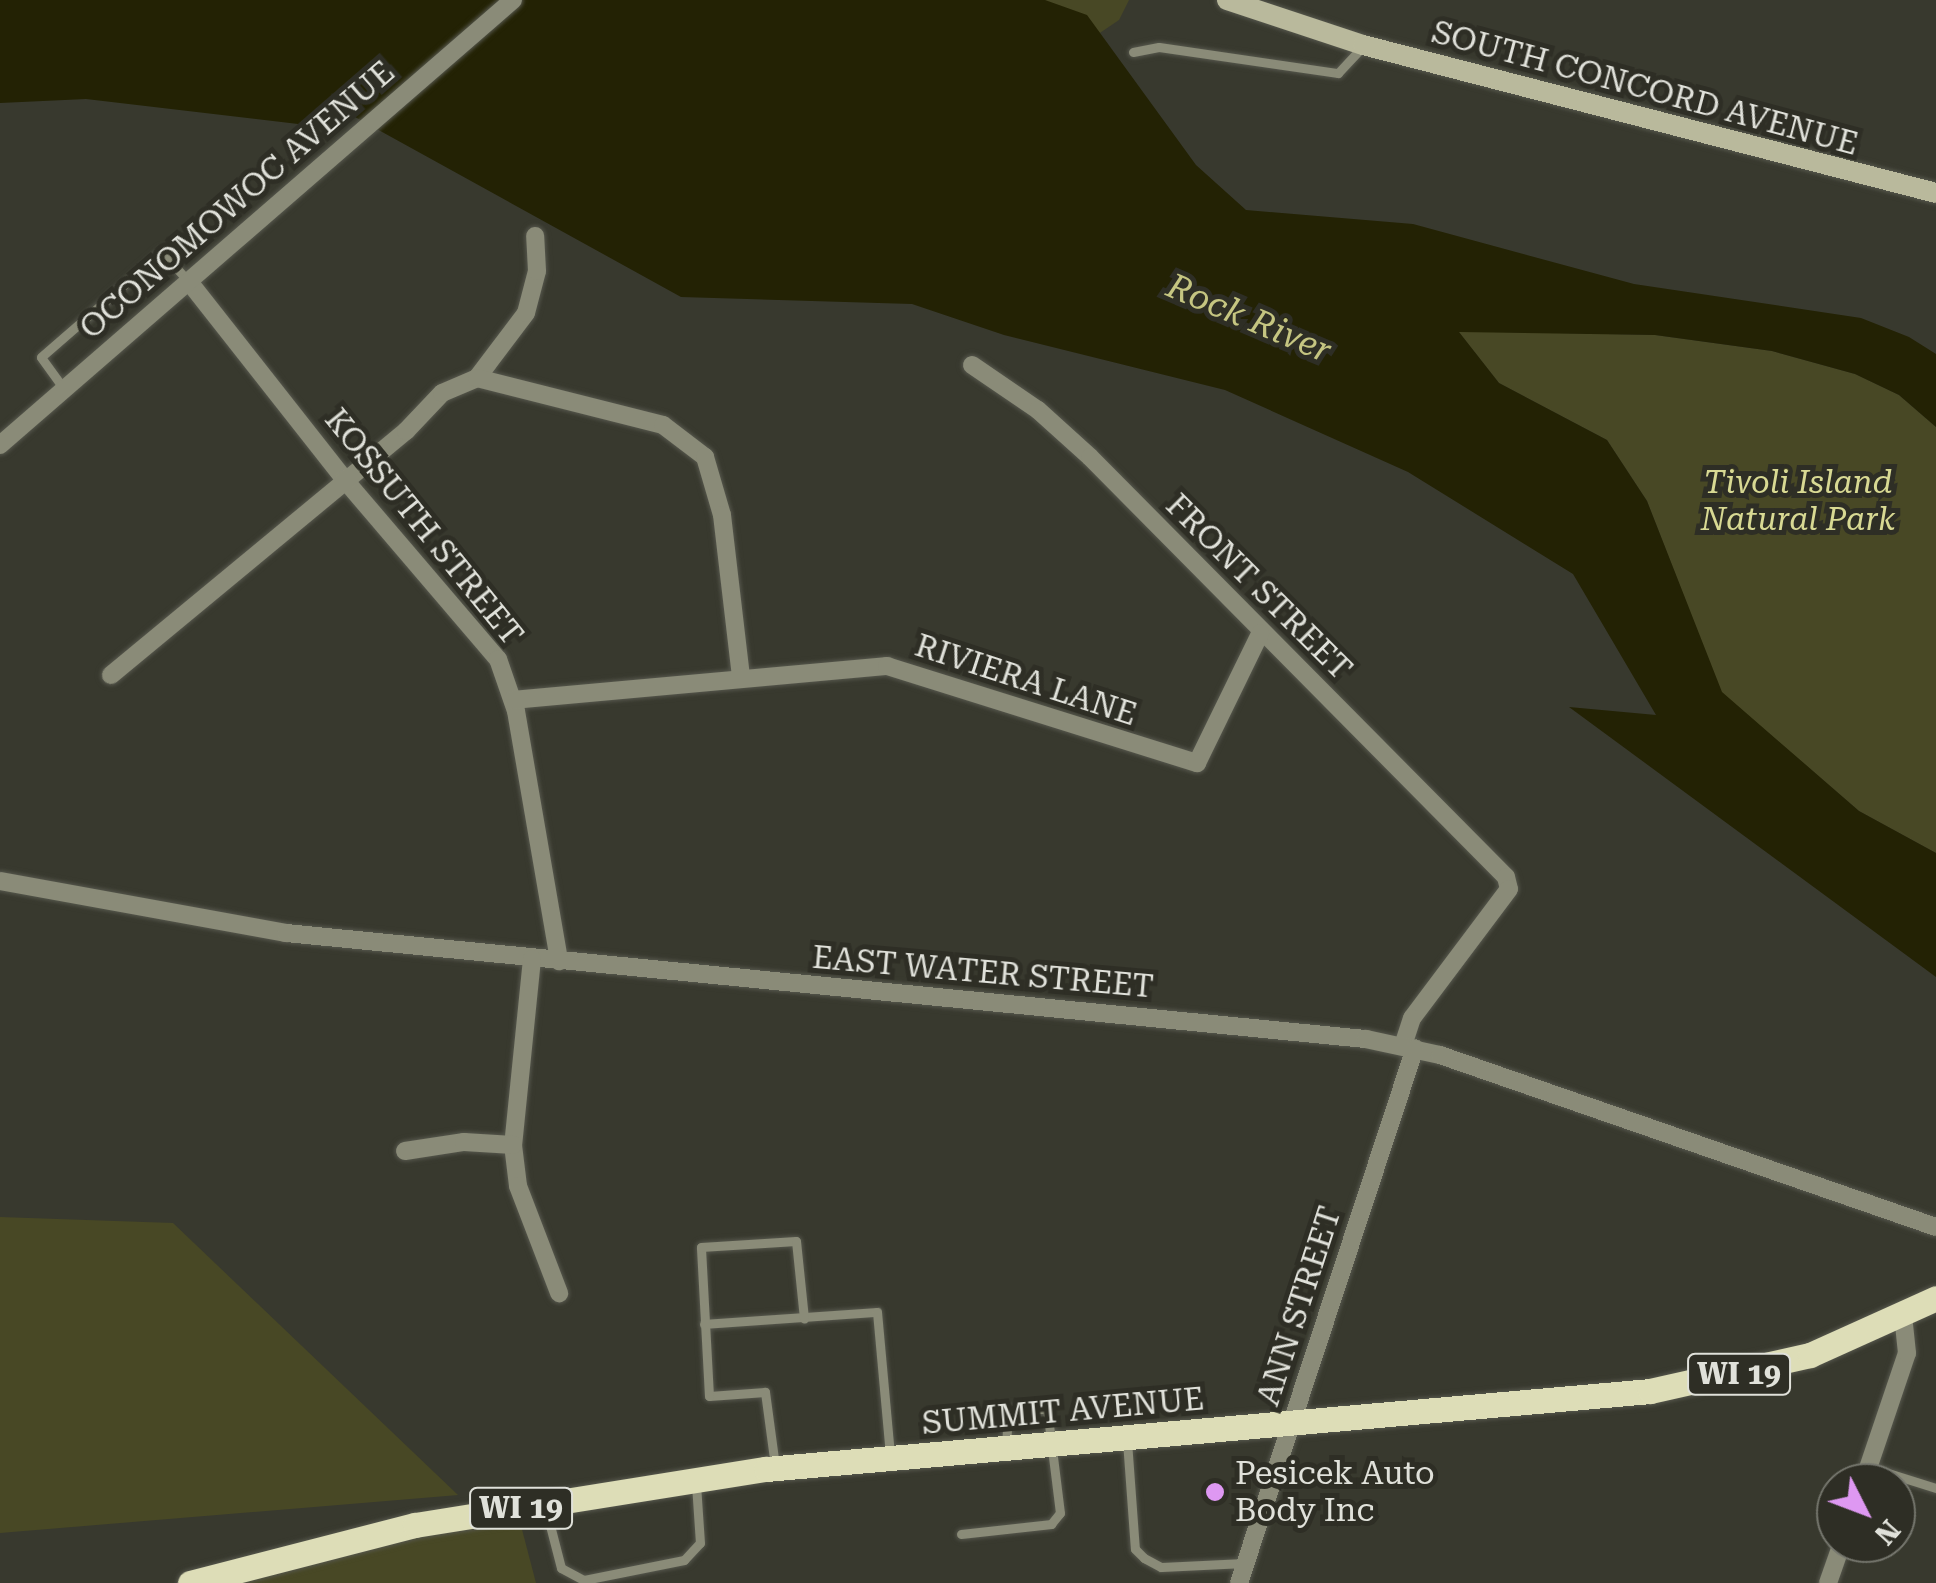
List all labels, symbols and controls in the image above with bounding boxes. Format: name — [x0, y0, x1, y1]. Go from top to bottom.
street label: SOUTH CONCORD AVENUE — [1428, 13, 1862, 163]
street label: OCONOMOWOC AVENUE — [72, 53, 402, 347]
water label: Rock River — [1160, 265, 1338, 373]
street label: KOSSUTH STREET — [317, 401, 531, 653]
park label: Tivoli Island Natural Park — [1701, 464, 1895, 539]
street label: FRONT STREET — [1158, 486, 1360, 688]
street label: RIVIERA LANE — [910, 626, 1142, 734]
street label: EAST WATER STREET — [811, 938, 1155, 1006]
street label: ANN STREET — [1249, 1202, 1349, 1410]
road number: WI 19 — [1686, 1349, 1792, 1399]
street label: SUMMIT AVENUE — [920, 1380, 1206, 1442]
place label: Pesicek Auto Body Inc — [1235, 1455, 1435, 1530]
north arrow — [1816, 1463, 1916, 1563]
marker: Pesicek Auto Body Inc — [1204, 1481, 1226, 1503]
road number: WI 19 — [468, 1483, 574, 1533]
text: N — [1868, 1513, 1907, 1551]

